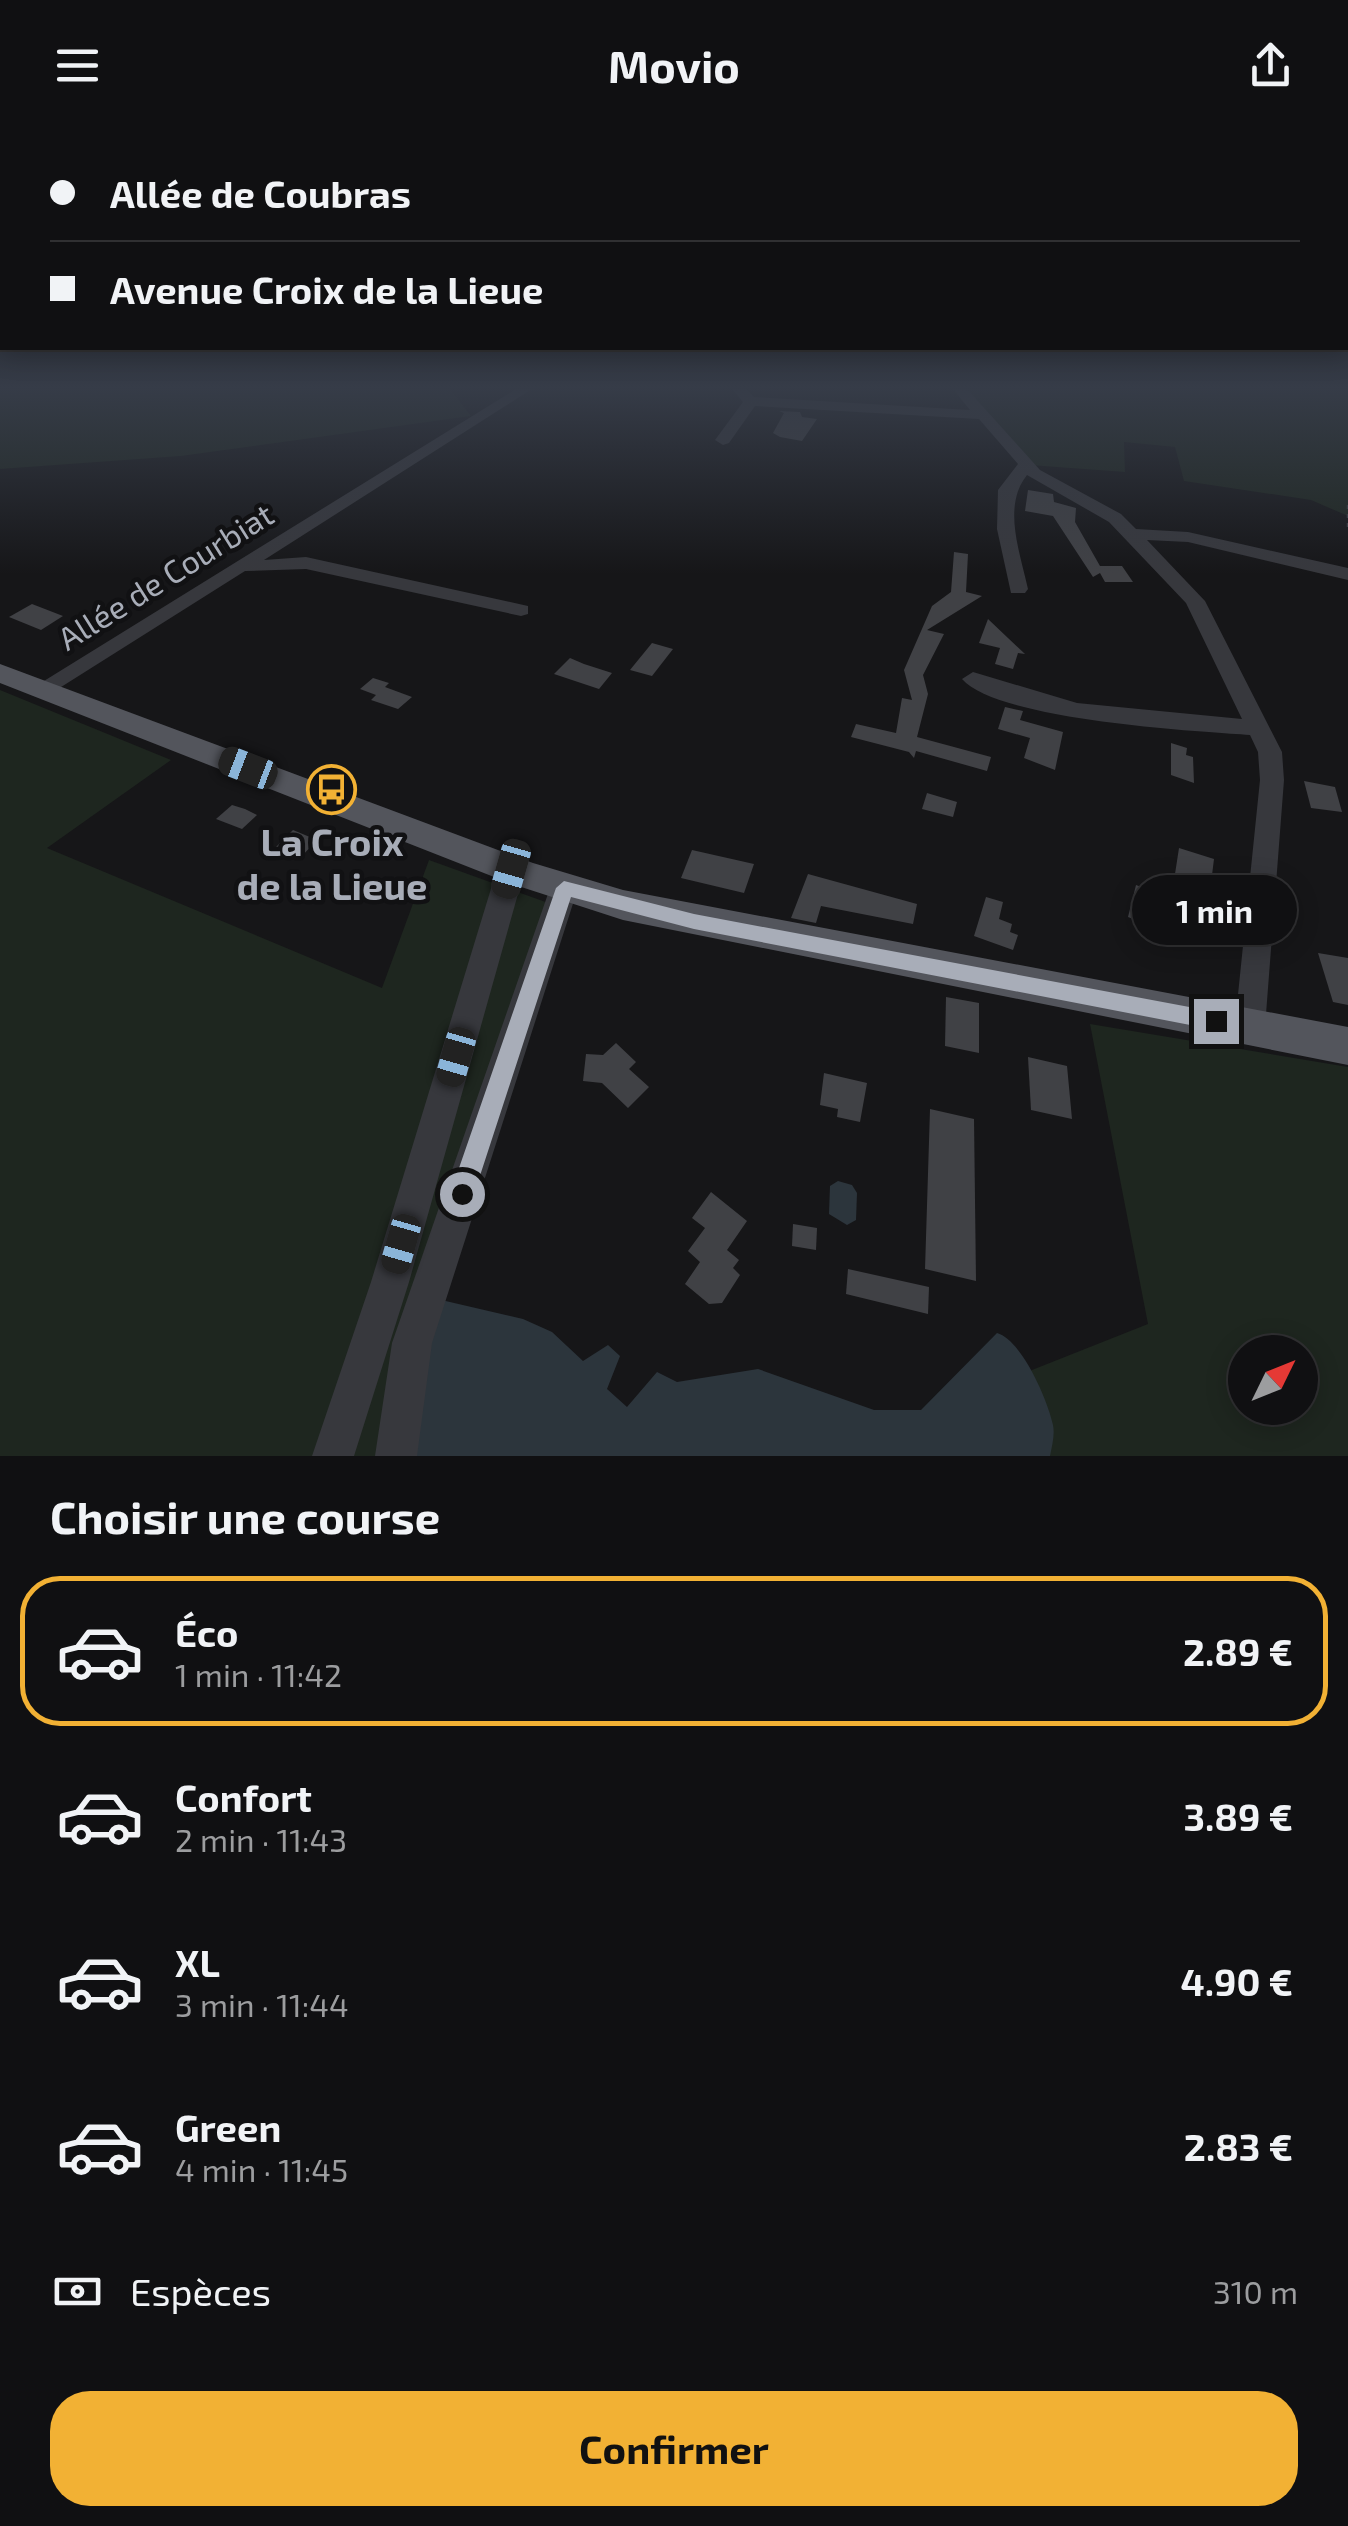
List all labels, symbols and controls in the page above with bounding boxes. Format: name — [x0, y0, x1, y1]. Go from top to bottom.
icon: menu — [50, 38, 105, 93]
text: Movio — [608, 38, 740, 92]
icon: share — [1243, 38, 1298, 93]
text: Allée de Coubras — [110, 170, 411, 216]
text: Avenue Croix de la Lieue — [110, 266, 543, 312]
street label: Allée de Courbiat — [50, 494, 280, 657]
car — [215, 743, 281, 793]
bus stop icon: La Croix de la Lieue — [306, 763, 358, 815]
place label: La Croix de la Lieue — [237, 818, 427, 908]
car — [488, 836, 534, 902]
callout: 1 min — [1134, 876, 1298, 946]
text: 1 min — [1176, 891, 1253, 929]
route end — [1194, 999, 1239, 1044]
car — [433, 1024, 479, 1090]
route start — [440, 1172, 485, 1217]
car — [378, 1211, 424, 1277]
north arrow — [1228, 1335, 1318, 1425]
map controls — [1228, 1335, 1318, 1425]
text: Choisir une course — [50, 1489, 440, 1543]
icon: car — [55, 1606, 145, 1696]
text: Éco — [175, 1609, 238, 1655]
text: 2.89 € — [1183, 1628, 1293, 1674]
text: 1 min · 11:42 — [175, 1655, 342, 1693]
icon: car — [55, 1771, 145, 1861]
text: Confort — [175, 1774, 312, 1820]
text: 3.89 € — [1183, 1793, 1293, 1839]
text: 2 min · 11:43 — [175, 1820, 347, 1858]
icon: car — [55, 1936, 145, 2026]
text: XL — [175, 1939, 220, 1985]
text: 4.90 € — [1181, 1958, 1293, 2004]
text: 3 min · 11:44 — [175, 1985, 349, 2023]
icon: car — [55, 2101, 145, 2191]
text: Green — [175, 2104, 281, 2150]
text: 2.83 € — [1184, 2123, 1293, 2169]
text: 4 min · 11:45 — [175, 2150, 348, 2188]
icon: cash — [50, 2264, 105, 2319]
text: Espèces — [130, 2268, 271, 2314]
text: 310 m — [1213, 2272, 1298, 2310]
button: Confirmer — [50, 2391, 1298, 2506]

